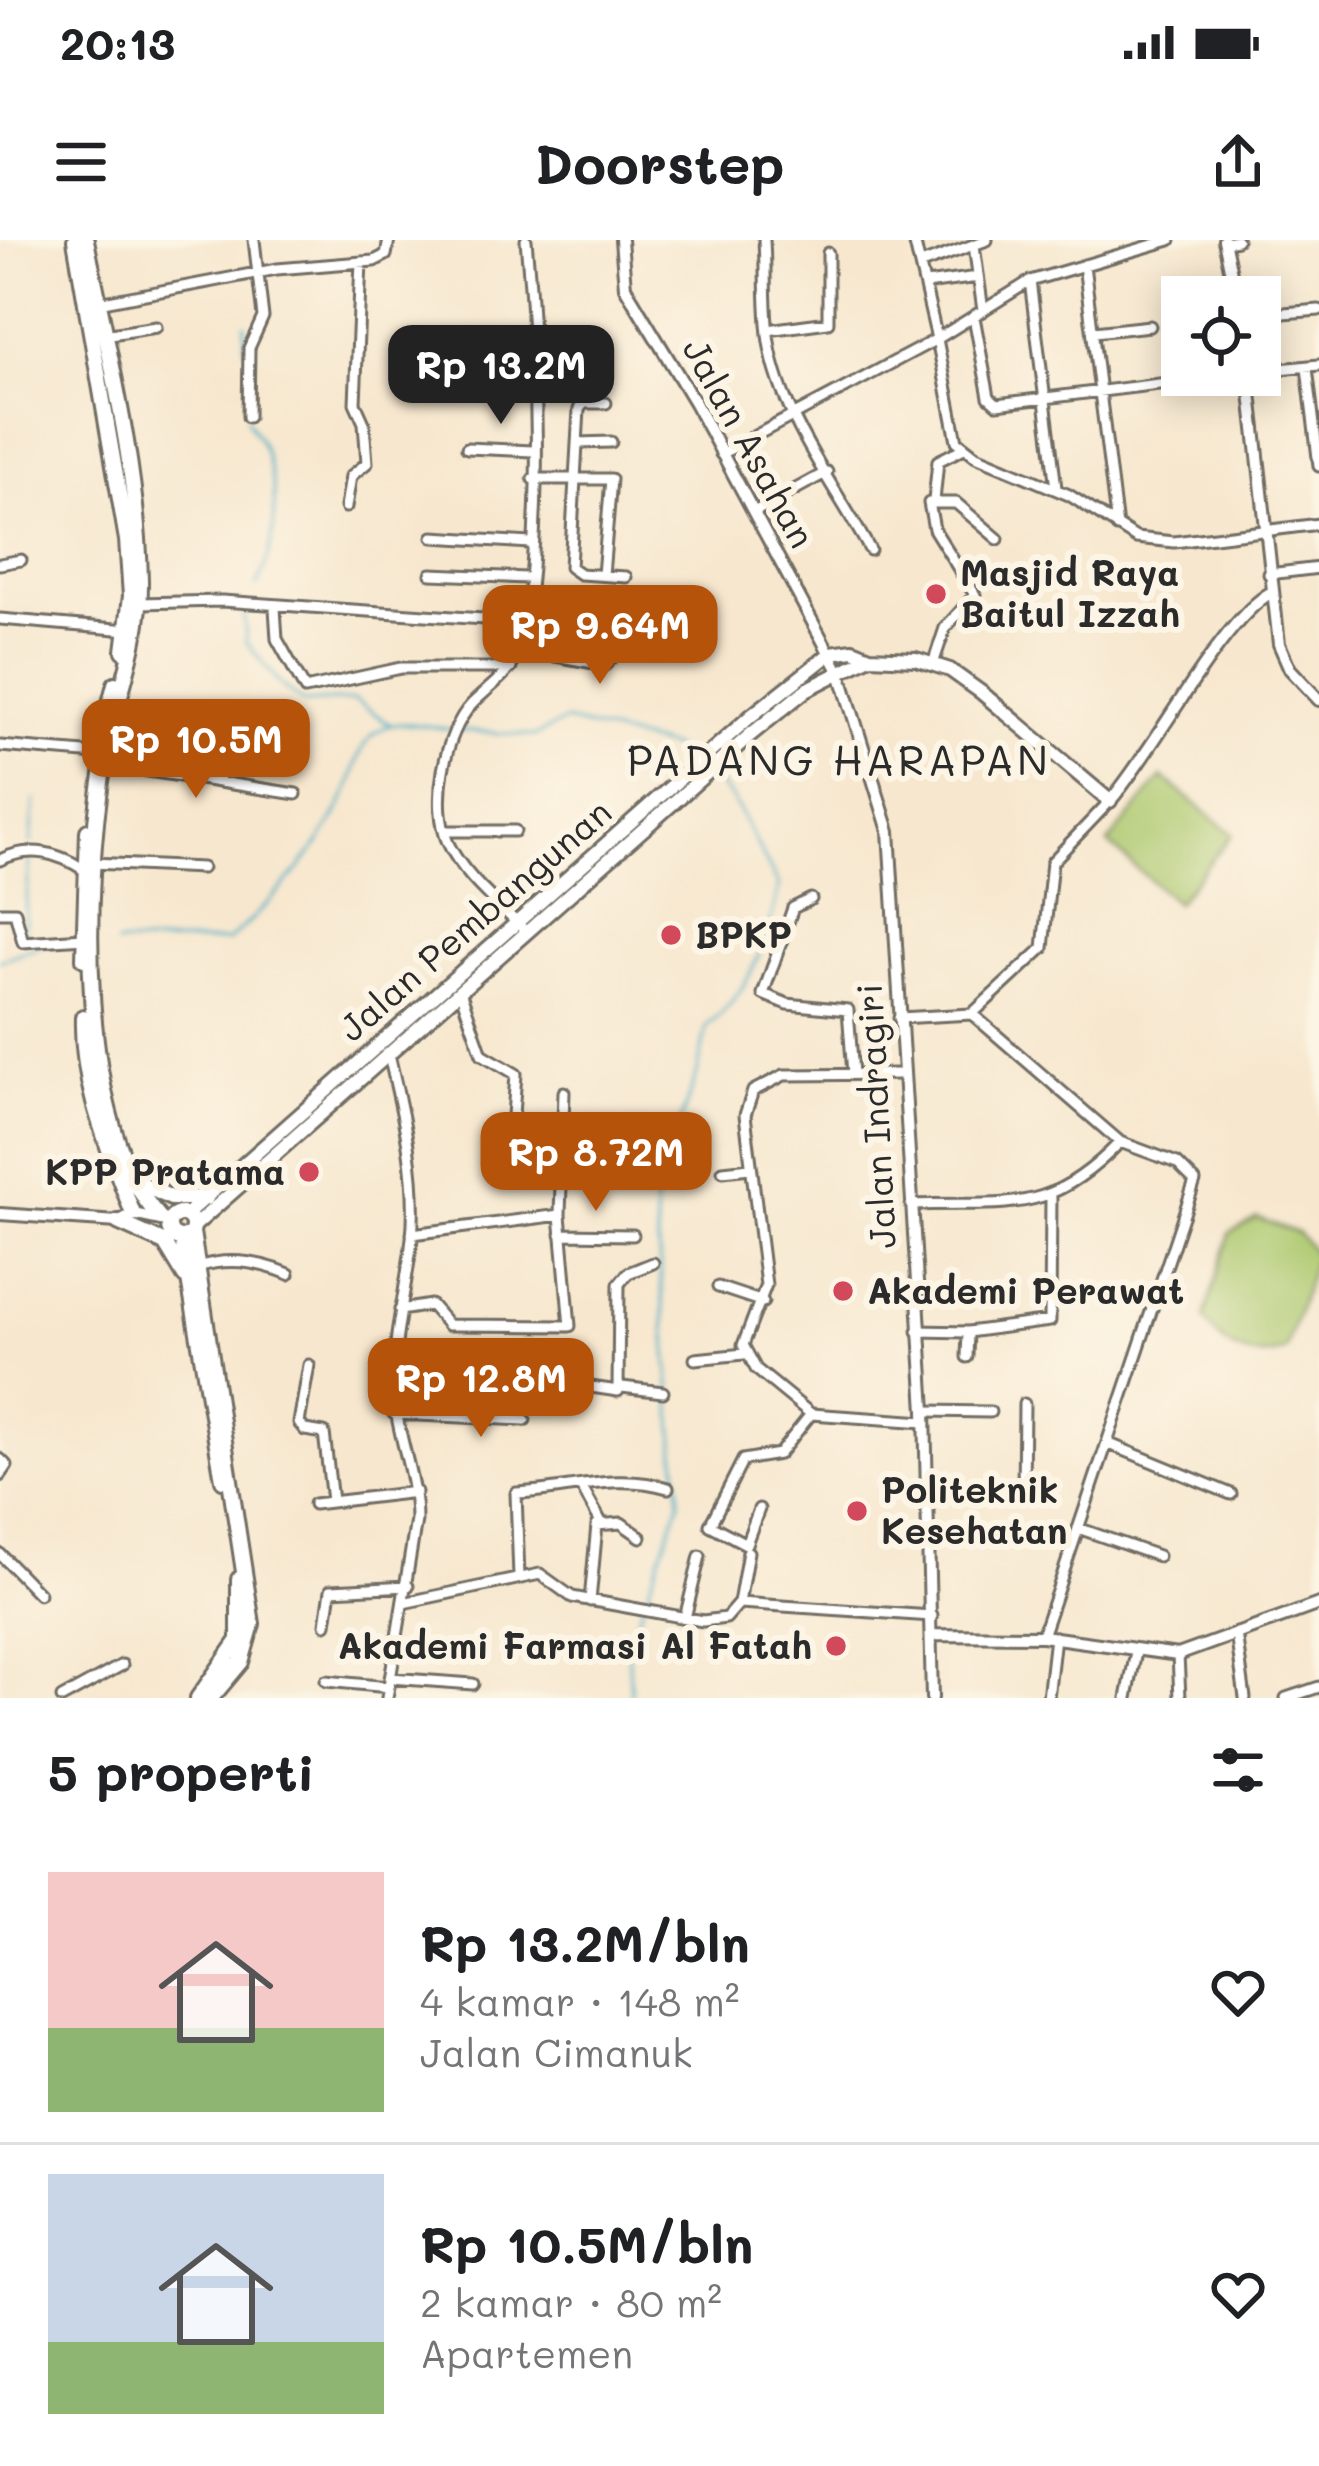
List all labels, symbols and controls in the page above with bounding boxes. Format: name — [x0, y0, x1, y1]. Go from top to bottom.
text: 20:13 — [60, 13, 175, 71]
text: Doorstep — [535, 127, 784, 198]
icon: menu — [48, 129, 114, 195]
icon: share — [1205, 129, 1271, 195]
map controls — [1161, 276, 1281, 396]
button: locate — [1161, 276, 1281, 396]
pin: Rp 13.2M — [377, 325, 625, 427]
street label: Jalan Asahan — [673, 329, 827, 555]
text: Rp 13.2M — [415, 338, 587, 389]
place label: Masjid Raya Baitul Izzah — [960, 548, 1180, 636]
marker: Masjid Raya Baitul Izzah — [923, 581, 949, 607]
pin: Rp 9.64M — [476, 585, 724, 687]
text: Rp 9.64M — [510, 598, 690, 649]
pin: Rp 10.5M — [72, 699, 320, 801]
text: Rp 10.5M — [109, 712, 283, 763]
district label: PADANG HARAPAN — [627, 732, 1051, 787]
street label: Jalan Pembangunan — [328, 788, 620, 1050]
place label: BPKP — [695, 910, 792, 957]
marker: BPKP — [658, 922, 684, 948]
street label: Jalan Indragiri — [844, 982, 905, 1250]
pin: Rp 8.72M — [472, 1112, 720, 1214]
text: Rp 8.72M — [508, 1125, 684, 1176]
place label: KPP Pratama — [45, 1147, 285, 1194]
marker: KPP Pratama — [296, 1159, 322, 1185]
place label: Akademi Perawat — [867, 1266, 1184, 1313]
marker: Akademi Perawat — [830, 1278, 856, 1304]
pin: Rp 12.8M — [357, 1338, 605, 1440]
text: Rp 12.8M — [395, 1351, 567, 1402]
place label: Politeknik Kesehatan — [881, 1465, 1068, 1553]
marker: Politeknik Kesehatan — [844, 1498, 870, 1524]
place label: Akademi Farmasi Al Fatah — [338, 1621, 812, 1668]
marker: Akademi Farmasi Al Fatah — [823, 1633, 849, 1659]
text: 5 properti — [48, 1737, 315, 1804]
icon: filters — [1205, 1737, 1271, 1803]
text: Rp 13.2M/bln — [420, 1908, 750, 1975]
icon: home — [144, 1920, 288, 2064]
icon: heart — [1205, 1959, 1271, 2025]
text: 4 kamar · 148 m² — [420, 1975, 740, 2026]
text: Jalan Cimanuk — [420, 2026, 693, 2077]
text: Rp 10.5M/bln — [420, 2209, 753, 2276]
icon: home — [144, 2222, 288, 2366]
icon: heart — [1205, 2261, 1271, 2327]
text: 2 kamar · 80 m² — [420, 2276, 722, 2327]
text: Apartemen — [420, 2327, 633, 2378]

